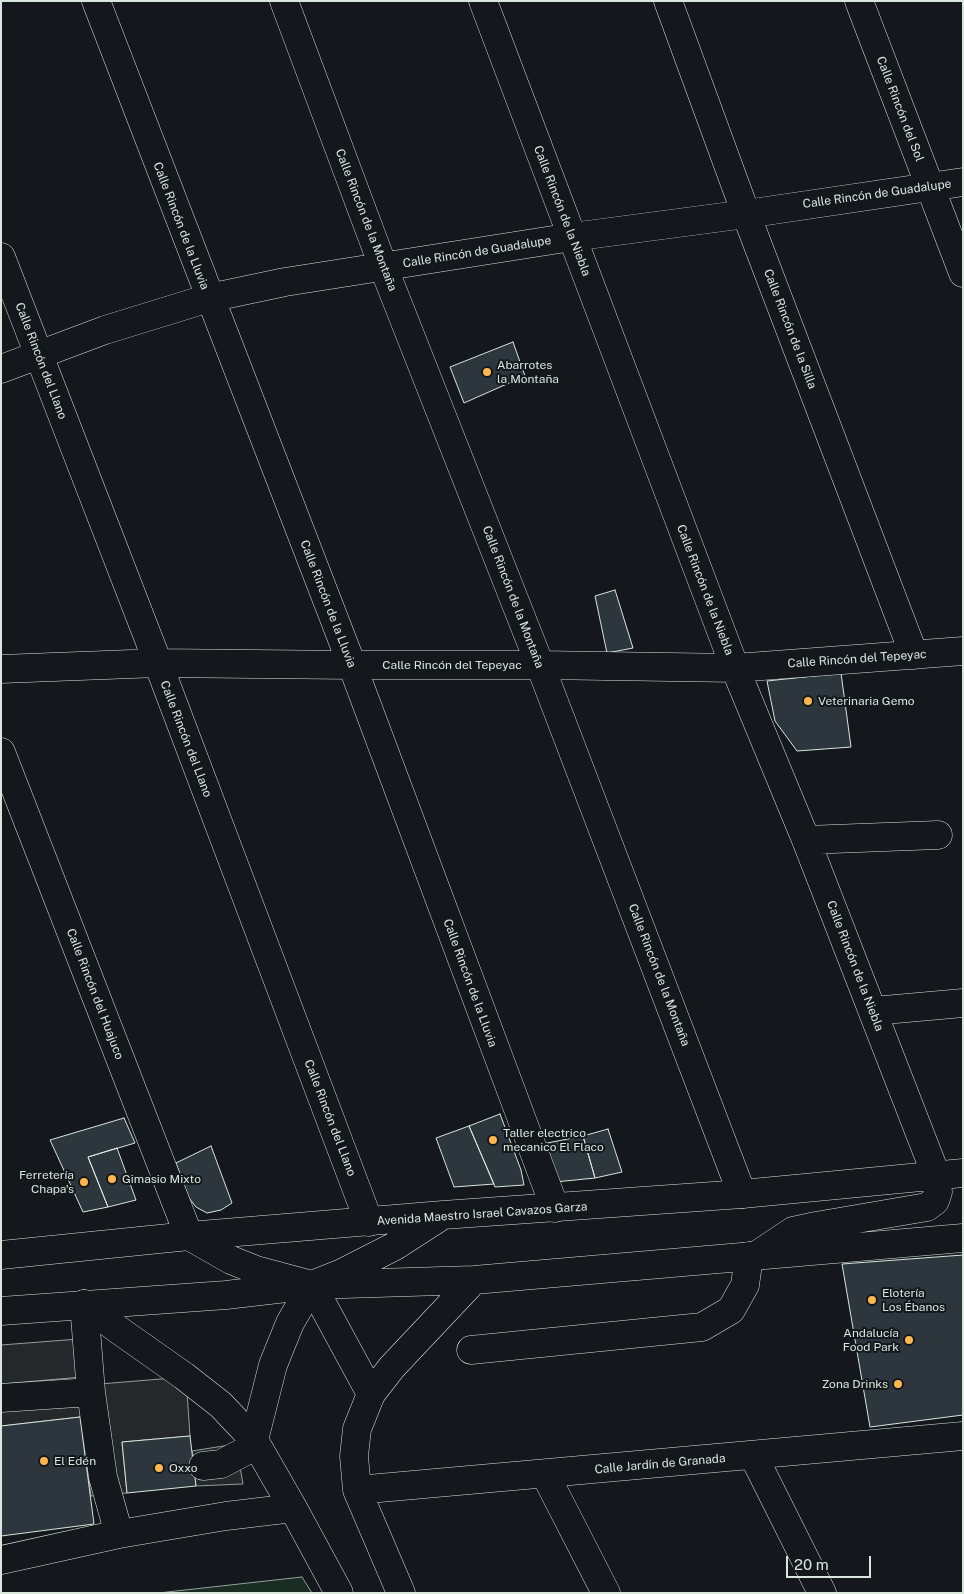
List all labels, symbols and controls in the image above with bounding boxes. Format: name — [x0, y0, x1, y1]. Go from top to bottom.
street label: Calle Rincón del Sol — [873, 54, 927, 164]
street label: Calle Rincón de la Niebla — [530, 144, 594, 278]
street label: Calle Rincón de la Montaña — [332, 147, 400, 293]
street label: Calle Rincón de la Lluvia — [150, 160, 212, 292]
street label: Calle Rincón de Guadalupe — [802, 176, 952, 212]
street label: Calle Rincón de Guadalupe — [402, 233, 552, 271]
street label: Calle Rincón de la Silla — [760, 267, 820, 391]
street label: Calle Rincón del Llano — [12, 301, 70, 421]
place label: Abarrotes la Montaña — [497, 358, 559, 386]
marker: Abarrotes la Montaña — [481, 366, 493, 378]
street label: Calle Rincón de la Niebla — [673, 523, 737, 657]
street label: Calle Rincón de la Montaña — [479, 524, 547, 670]
street label: Calle Rincón de la Lluvia — [297, 538, 359, 670]
street label: Calle Rincón del Tepeyac — [787, 647, 927, 671]
street label: Calle Rincón del Tepeyac — [382, 658, 522, 672]
street label: Calle Rincón del Llano — [157, 679, 215, 799]
place label: Veterinaria Gemo — [818, 694, 915, 708]
marker: Veterinaria Gemo — [802, 695, 814, 707]
street label: Calle Rincón de la Niebla — [823, 899, 887, 1033]
street label: Calle Rincón de la Montaña — [625, 902, 693, 1048]
street label: Calle Rincón de la Lluvia — [440, 917, 500, 1049]
street label: Calle Rincón del Huajuco — [63, 926, 127, 1062]
street label: Calle Rincón del Llano — [301, 1058, 359, 1178]
place label: Taller electrico mecanico El Flaco — [503, 1126, 604, 1154]
marker: Taller electrico mecanico El Flaco — [487, 1134, 499, 1146]
place label: Ferretería Chapa's — [19, 1168, 74, 1196]
place label: Gimasio Mixto — [122, 1172, 201, 1186]
marker: Gimasio Mixto — [106, 1173, 118, 1185]
marker: Ferretería Chapa's — [78, 1176, 90, 1188]
street label: Avenida Maestro Israel Cavazos Garza — [376, 1199, 588, 1229]
place label: Elotería Los Ébanos — [882, 1286, 945, 1314]
marker: Elotería Los Ébanos — [866, 1294, 878, 1306]
place label: Andalucía Food Park — [843, 1326, 899, 1354]
marker: Andalucía Food Park — [903, 1334, 915, 1346]
place label: Zona Drinks — [822, 1377, 888, 1391]
marker: Zona Drinks — [892, 1378, 904, 1390]
street label: Calle Jardín de Granada — [594, 1451, 726, 1477]
place label: El Edén — [54, 1454, 96, 1468]
marker: El Edén — [38, 1455, 50, 1467]
place label: Oxxo — [169, 1461, 198, 1475]
marker: Oxxo — [153, 1462, 165, 1474]
scale bar — [789, 1546, 874, 1578]
text: 20 m — [794, 1556, 829, 1573]

